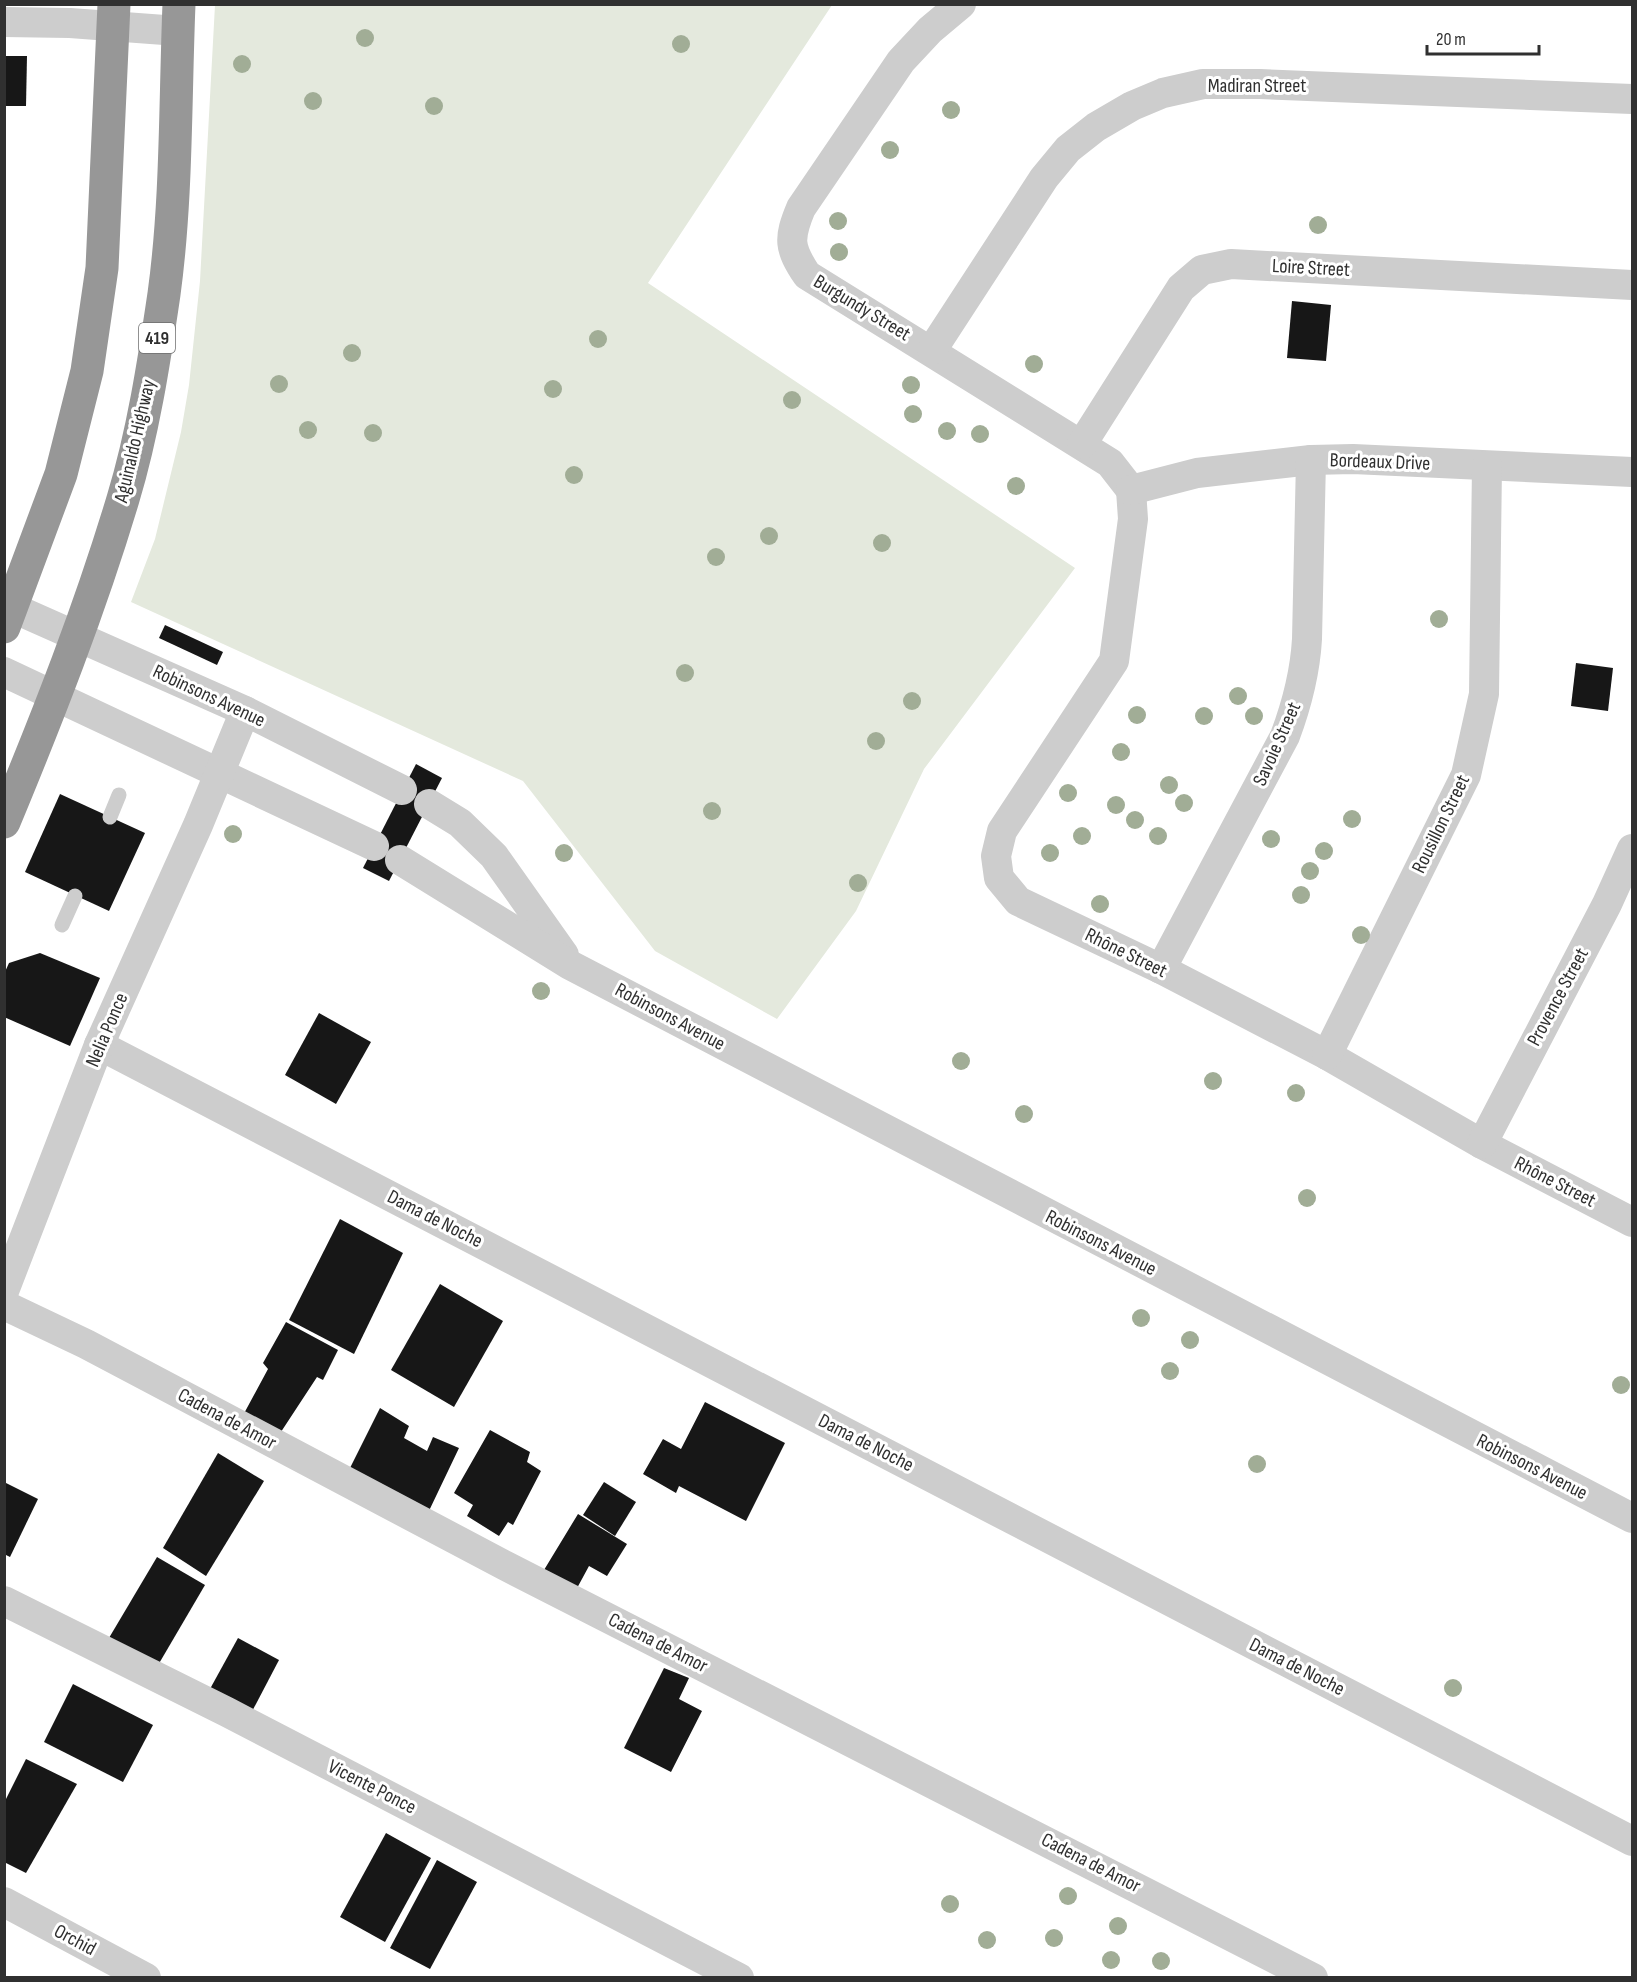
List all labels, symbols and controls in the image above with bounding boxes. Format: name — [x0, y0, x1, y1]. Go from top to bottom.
scale bar — [1427, 18, 1540, 56]
text: 20 m — [1436, 29, 1466, 50]
street label: Madiran Street — [1208, 74, 1306, 98]
street label: Loire Street — [1271, 254, 1351, 282]
street label: Burgundy Street — [809, 270, 915, 346]
road number: 419 — [139, 323, 175, 353]
street label: Aguinaldo Highway — [109, 377, 161, 506]
street label: Bordeaux Drive — [1329, 448, 1431, 476]
street label: Robinsons Avenue — [149, 660, 269, 732]
street label: Savoie Street — [1248, 698, 1306, 790]
street label: Rousillon Street — [1407, 771, 1475, 877]
street label: Rhône Street — [1081, 923, 1171, 983]
street label: Provence Street — [1522, 944, 1594, 1050]
street label: Robinsons Avenue — [611, 978, 729, 1056]
street label: Nelia Ponce — [81, 989, 133, 1071]
street label: Rhône Street — [1510, 1151, 1600, 1213]
street label: Dama de Noche — [383, 1185, 487, 1253]
street label: Robinsons Avenue — [1042, 1205, 1160, 1281]
street label: Cadena de Amor — [174, 1383, 281, 1455]
street label: Dama de Noche — [814, 1409, 918, 1477]
street label: Robinsons Avenue — [1473, 1429, 1591, 1505]
street label: Cadena de Amor — [604, 1608, 712, 1678]
street label: Dama de Noche — [1245, 1633, 1349, 1701]
street label: Vicente Ponce — [324, 1755, 420, 1819]
street label: Cadena de Amor — [1037, 1828, 1145, 1898]
street label: Orchid — [50, 1919, 100, 1961]

